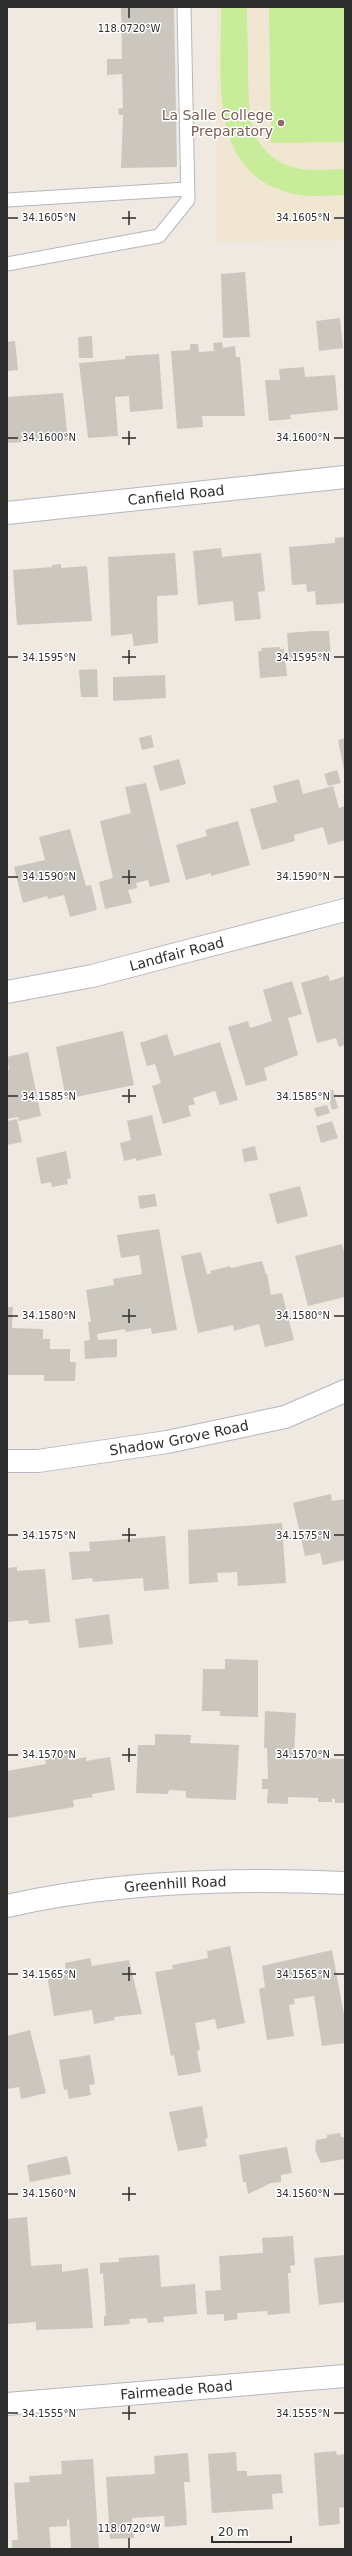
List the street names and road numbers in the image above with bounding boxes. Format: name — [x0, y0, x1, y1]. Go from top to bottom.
street label: Canfield Road — [127, 482, 225, 508]
street label: Landfair Road — [128, 934, 226, 974]
street label: Shadow Grove Road — [108, 1417, 250, 1458]
street label: Greenhill Road — [123, 1873, 227, 1895]
street label: Fairmeade Road — [120, 2377, 233, 2403]

